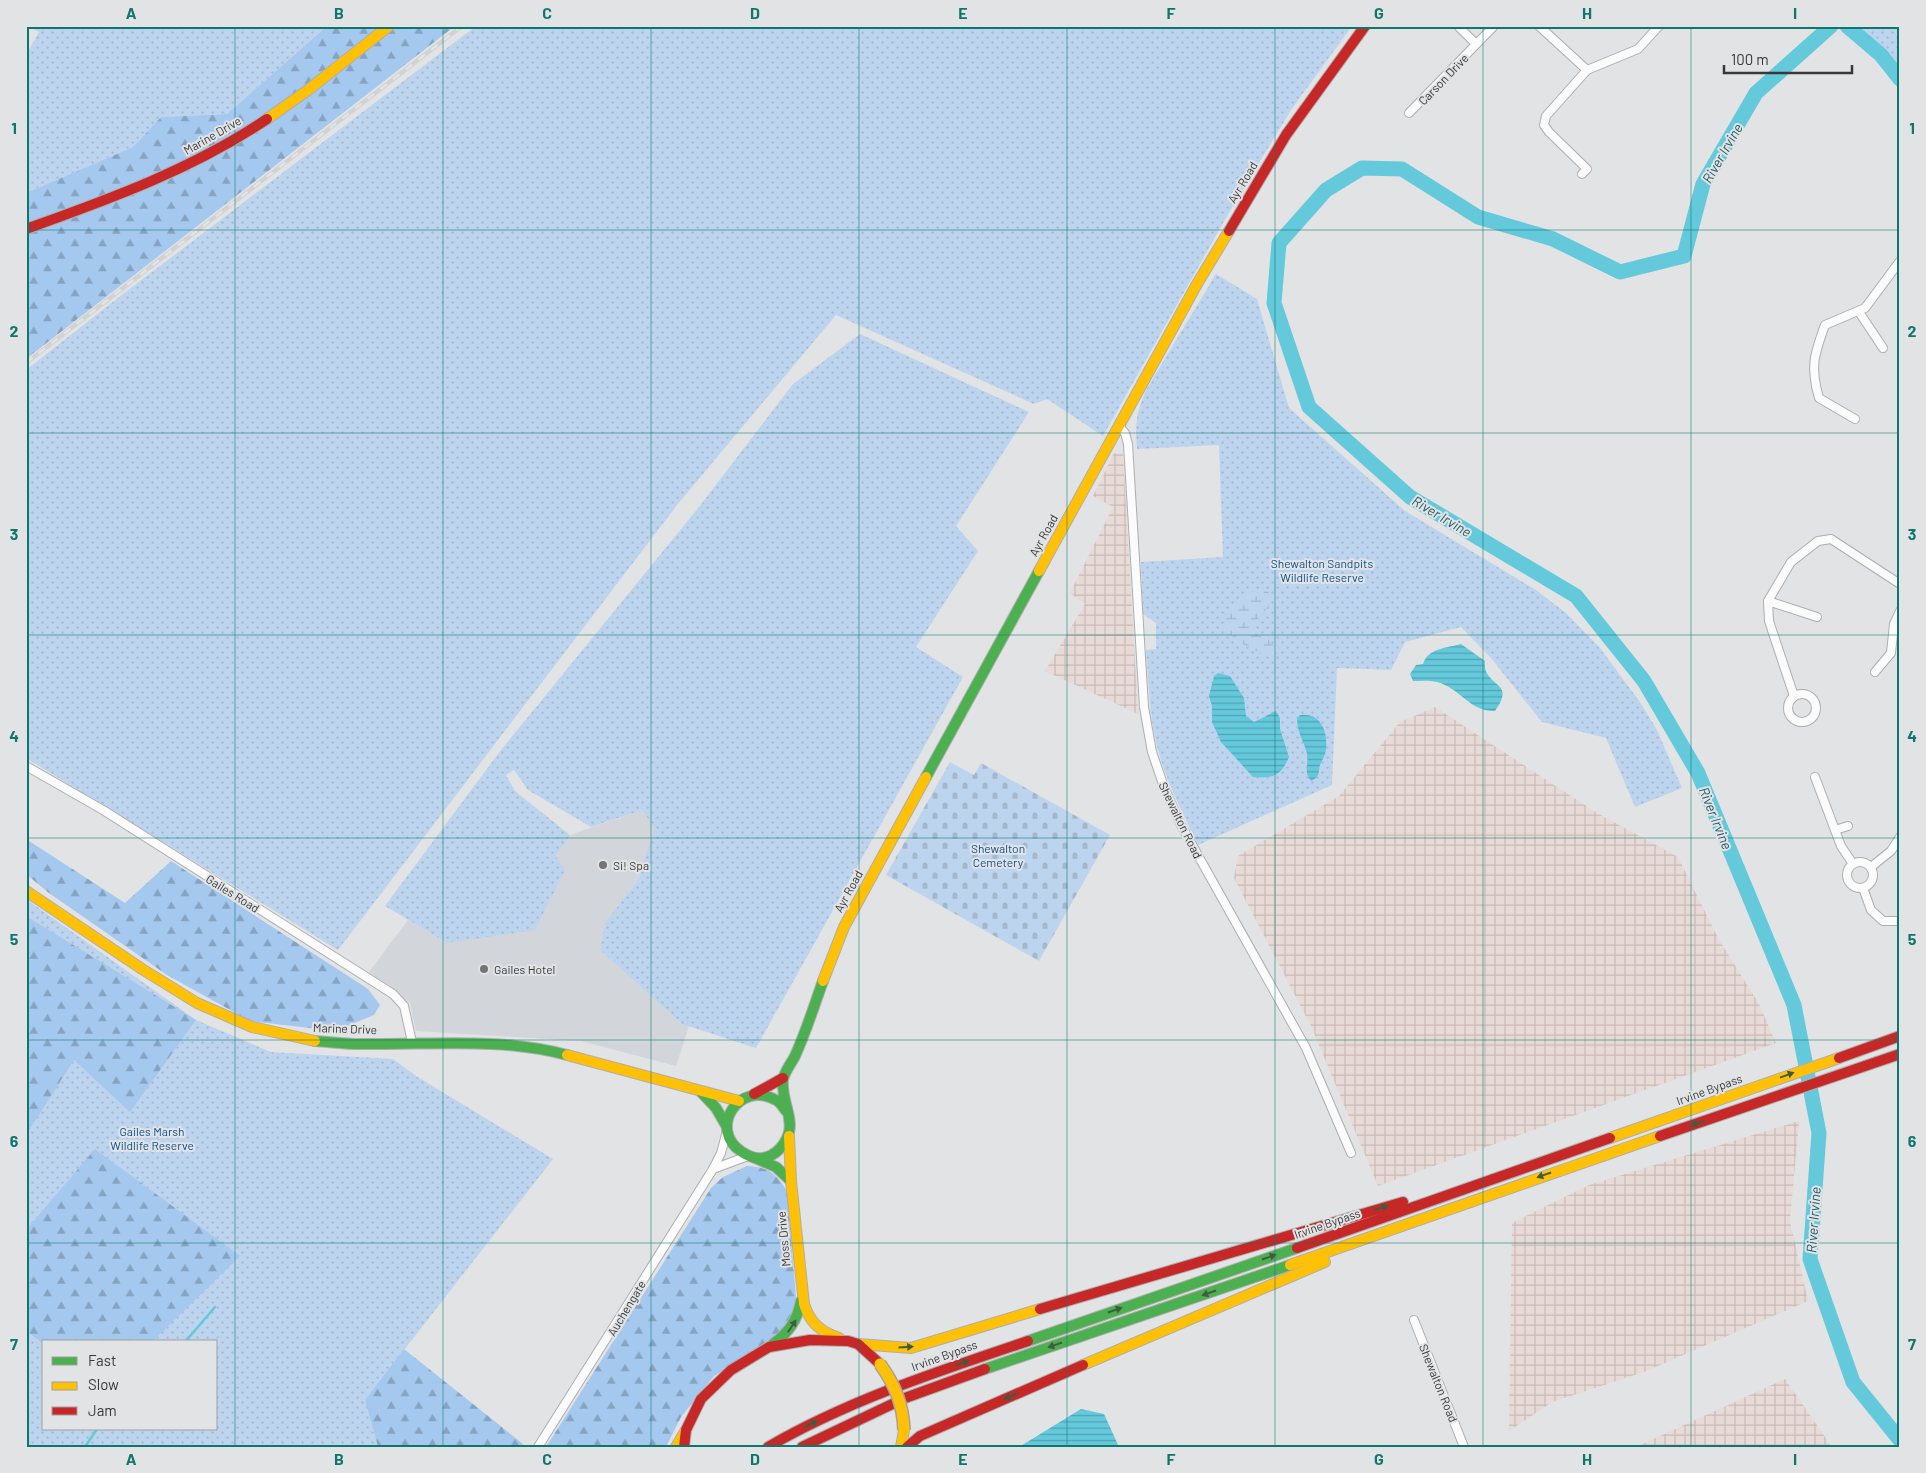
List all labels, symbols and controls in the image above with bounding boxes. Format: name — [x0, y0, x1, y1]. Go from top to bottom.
text: A — [126, 3, 137, 22]
text: B — [334, 3, 344, 22]
text: C — [542, 3, 552, 22]
text: D — [750, 3, 760, 22]
text: E — [958, 3, 968, 22]
text: F — [1167, 3, 1176, 22]
text: G — [1374, 3, 1384, 22]
text: H — [1582, 3, 1592, 22]
text: I — [1793, 3, 1797, 22]
scale bar — [1724, 42, 1851, 74]
text: 100 m — [1731, 50, 1769, 68]
street label: Carson Drive — [1415, 51, 1471, 107]
street label: Marine Drive — [181, 113, 243, 157]
text: 1 — [11, 118, 17, 137]
text: 1 — [1909, 118, 1915, 137]
water label: River Irvine — [1698, 120, 1746, 186]
street label: Ayr Road — [1224, 159, 1260, 205]
text: 2 — [10, 321, 19, 340]
text: 2 — [1908, 321, 1917, 340]
water label: River Irvine — [1409, 492, 1475, 540]
street label: Ayr Road — [1026, 512, 1060, 558]
text: 3 — [10, 524, 18, 543]
text: 3 — [1908, 524, 1916, 543]
park label: Shewalton Sandpits Wildlife Reserve — [1271, 556, 1373, 584]
text: 4 — [9, 726, 19, 745]
text: 4 — [1907, 726, 1917, 745]
street label: Shewalton Road — [1156, 780, 1206, 860]
water label: River Irvine — [1696, 784, 1736, 852]
park label: Shewalton Cemetery — [971, 841, 1025, 869]
place label: Si! Spa — [613, 858, 649, 872]
marker: Si! Spa — [597, 859, 609, 871]
street label: Ayr Road — [831, 868, 865, 914]
street label: Gailes Road — [204, 871, 262, 915]
text: 5 — [10, 929, 19, 948]
text: 5 — [1908, 929, 1917, 948]
place label: Gailes Hotel — [494, 962, 555, 976]
marker: Gailes Hotel — [478, 963, 490, 975]
street label: Marine Drive — [313, 1020, 377, 1036]
street label: Irvine Bypass — [1674, 1071, 1744, 1107]
one-way arrow — [1780, 1071, 1795, 1079]
one-way arrow — [1690, 1119, 1705, 1127]
park label: Gailes Marsh Wildlife Reserve — [110, 1124, 194, 1152]
text: 6 — [10, 1131, 19, 1150]
text: 6 — [1908, 1131, 1917, 1150]
one-way arrow — [1537, 1172, 1552, 1180]
water label: River Irvine — [1802, 1186, 1824, 1254]
one-way arrow — [1374, 1204, 1389, 1212]
street label: Irvine Bypass — [1292, 1205, 1362, 1241]
street label: Moss Drive — [774, 1211, 792, 1267]
one-way arrow — [1262, 1253, 1277, 1261]
street label: Auchengate — [604, 1278, 648, 1338]
one-way arrow — [1202, 1290, 1217, 1297]
one-way arrow — [1108, 1306, 1123, 1313]
one-way arrow — [788, 1319, 797, 1332]
text: 7 — [10, 1334, 18, 1353]
text: 7 — [1908, 1334, 1916, 1353]
street label: Irvine Bypass — [909, 1337, 979, 1373]
legend — [42, 1340, 218, 1430]
one-way arrow — [899, 1342, 915, 1350]
one-way arrow — [1048, 1342, 1063, 1349]
street label: Shewalton Road — [1417, 1342, 1461, 1424]
text: Fast — [88, 1351, 116, 1369]
one-way arrow — [954, 1359, 969, 1366]
text: Slow — [88, 1375, 119, 1393]
one-way arrow — [1004, 1392, 1018, 1400]
text: Jam — [88, 1401, 117, 1419]
one-way arrow — [804, 1420, 818, 1428]
text: A — [126, 1449, 137, 1468]
text: B — [334, 1449, 344, 1468]
text: C — [542, 1449, 552, 1468]
text: D — [750, 1449, 760, 1468]
text: E — [958, 1449, 968, 1468]
text: F — [1167, 1449, 1176, 1468]
text: G — [1374, 1449, 1384, 1468]
text: H — [1582, 1449, 1592, 1468]
text: I — [1793, 1449, 1797, 1468]

